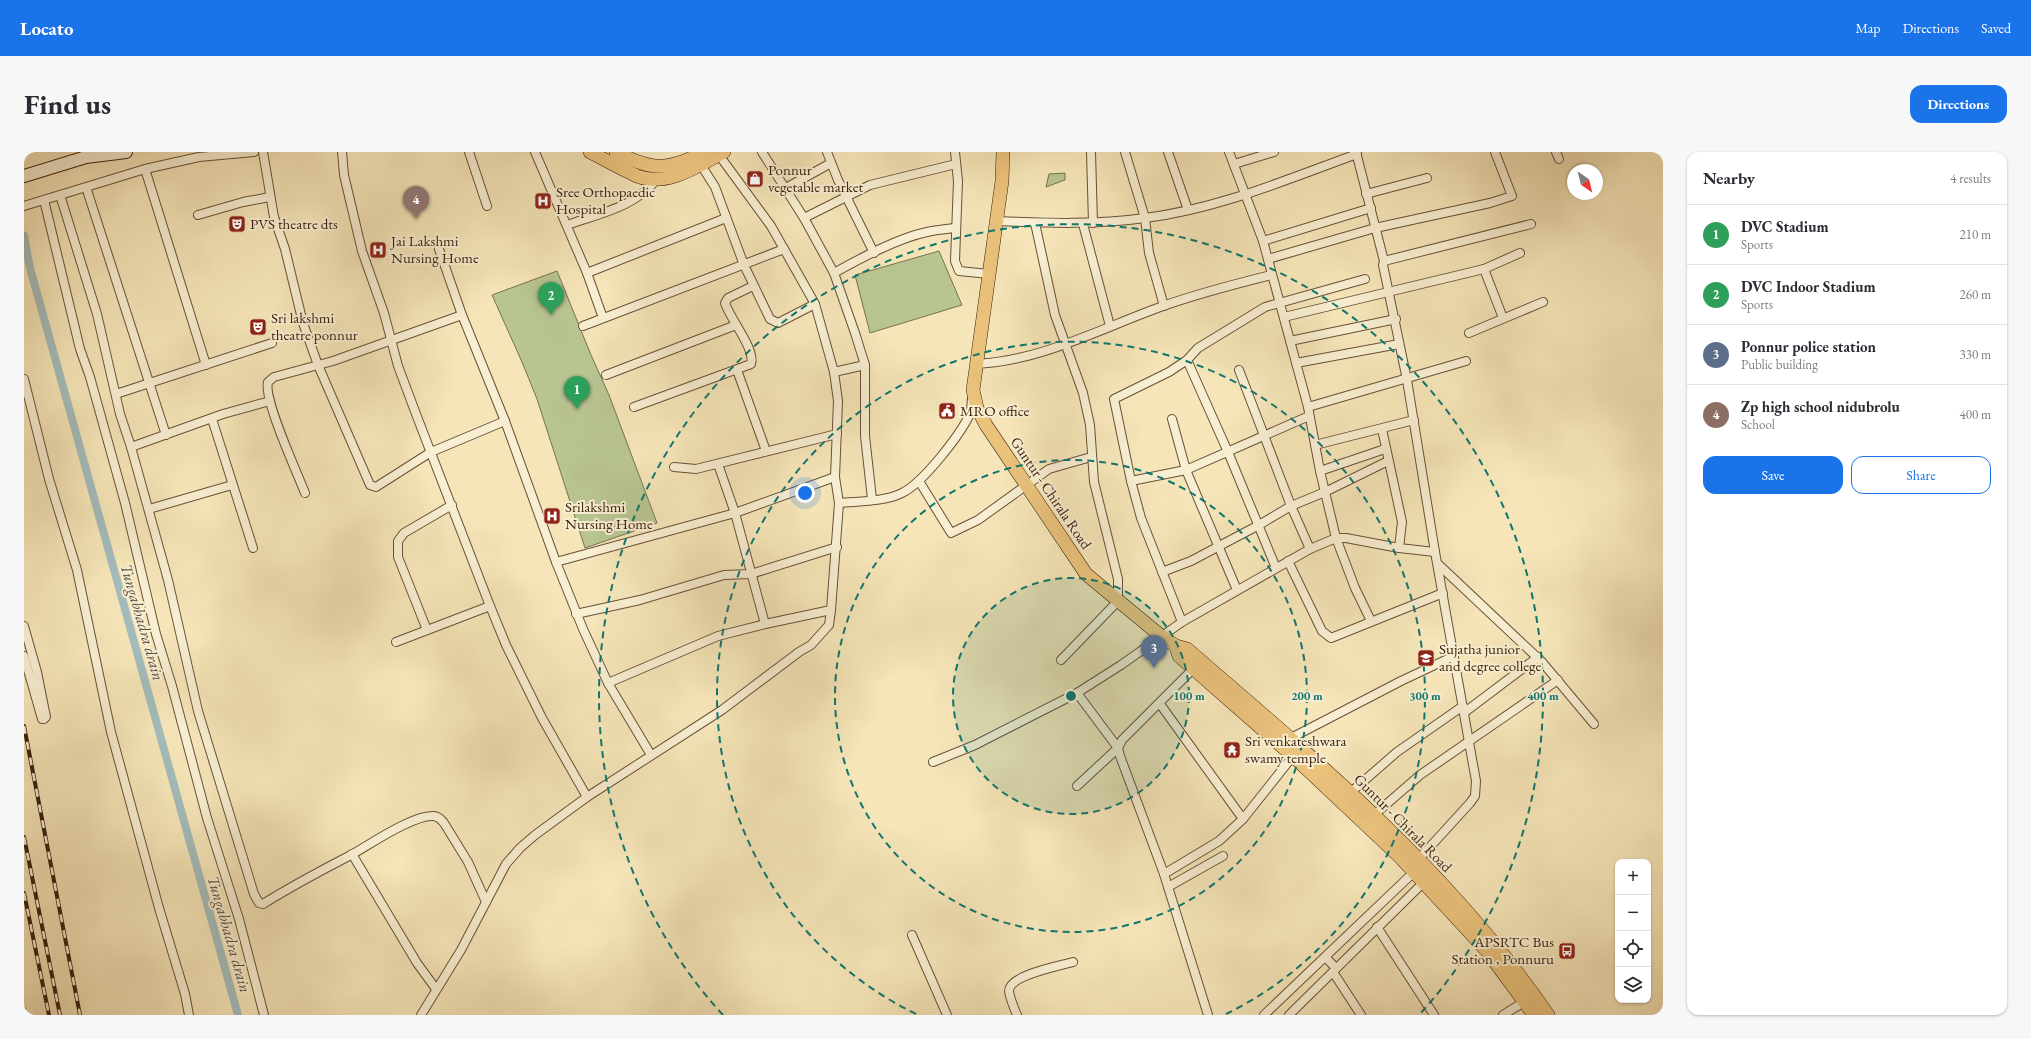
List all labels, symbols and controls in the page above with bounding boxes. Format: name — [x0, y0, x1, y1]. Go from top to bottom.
text: Locato — [20, 16, 74, 41]
text: Map — [1855, 19, 1881, 37]
text: Directions — [1903, 19, 1959, 37]
text: Saved — [1981, 19, 2011, 37]
button: Directions — [1910, 85, 2007, 123]
text: Find us — [24, 86, 111, 122]
place label: Ponnur vegetable market — [768, 160, 864, 196]
north arrow — [1567, 164, 1603, 200]
text: Nearby — [1703, 167, 1755, 189]
shop icon: Ponnur vegetable market — [745, 169, 765, 189]
text: 4 results — [1950, 170, 1991, 187]
place label: Sree Orthopaedic Hospital — [556, 182, 655, 218]
pin: 4 — [403, 186, 429, 219]
hospital icon: Sree Orthopaedic Hospital — [533, 191, 553, 211]
theatre icon: PVS theatre dts — [227, 214, 247, 234]
place label: PVS theatre dts — [250, 214, 338, 233]
text: DVC Stadium — [1741, 217, 1829, 236]
text: 1 — [1713, 226, 1719, 243]
text: 210 m — [1960, 226, 1991, 243]
place label: Jai Lakshmi Nursing Home — [389, 231, 479, 267]
text: Sports — [1741, 236, 1773, 253]
hospital icon: Jai Lakshmi Nursing Home — [368, 240, 388, 260]
text: DVC Indoor Stadium — [1741, 277, 1876, 296]
pin: 2 — [538, 282, 564, 315]
text: 2 — [1713, 286, 1719, 303]
text: 260 m — [1960, 286, 1991, 303]
text: Sports — [1741, 296, 1773, 313]
place label: Sri lakshmi theatre ponnur — [271, 308, 358, 344]
theatre icon: Sri lakshmi theatre ponnur — [248, 317, 268, 337]
text: Ponnur police station — [1741, 337, 1876, 356]
text: 3 — [1713, 346, 1719, 363]
text: 330 m — [1960, 346, 1991, 363]
text: Public building — [1741, 356, 1818, 373]
pin: 1 — [564, 376, 590, 409]
text: Zp high school nidubrolu — [1741, 397, 1900, 416]
public building icon: MRO office — [937, 401, 957, 421]
place label: MRO office — [960, 401, 1030, 420]
text: 4 — [1713, 406, 1719, 423]
text: 400 m — [1960, 406, 1991, 423]
text: School — [1741, 416, 1775, 433]
street label: Guntur - Chirala Road — [1007, 433, 1096, 553]
button: Save — [1703, 456, 1843, 494]
button: Share — [1851, 456, 1991, 494]
your location — [795, 483, 815, 503]
place label: Srilakshmi Nursing Home — [565, 497, 653, 533]
hospital icon: Srilakshmi Nursing Home — [542, 506, 562, 526]
water label: Tungabhadra drain — [116, 561, 169, 683]
pin: 3 — [1141, 635, 1167, 668]
place label: Sujatha junior and degree college — [1439, 639, 1542, 675]
school or university icon: Sujatha junior and degree college — [1416, 648, 1436, 668]
text: 100 m — [1173, 688, 1205, 704]
text: 200 m — [1291, 688, 1323, 704]
text: 300 m — [1409, 688, 1441, 704]
text: 400 m — [1527, 688, 1559, 704]
centre of rings — [1064, 689, 1078, 703]
place label: Sri venkateshwara swamy temple — [1245, 731, 1346, 767]
temple icon: Sri venkateshwara swamy temple — [1222, 740, 1242, 760]
street label: Guntur - Chirala Road — [1350, 769, 1457, 876]
map controls — [1615, 859, 1651, 1003]
button: + — [1615, 859, 1651, 895]
water label: Tungabhadra drain — [203, 873, 256, 995]
button: − — [1615, 895, 1651, 931]
button: locate — [1615, 931, 1651, 967]
place label: APSRTC Bus Station , Ponnuru — [1452, 932, 1554, 968]
bus stop icon: APSRTC Bus Station , Ponnuru — [1557, 941, 1577, 961]
button: layers — [1615, 967, 1651, 1003]

